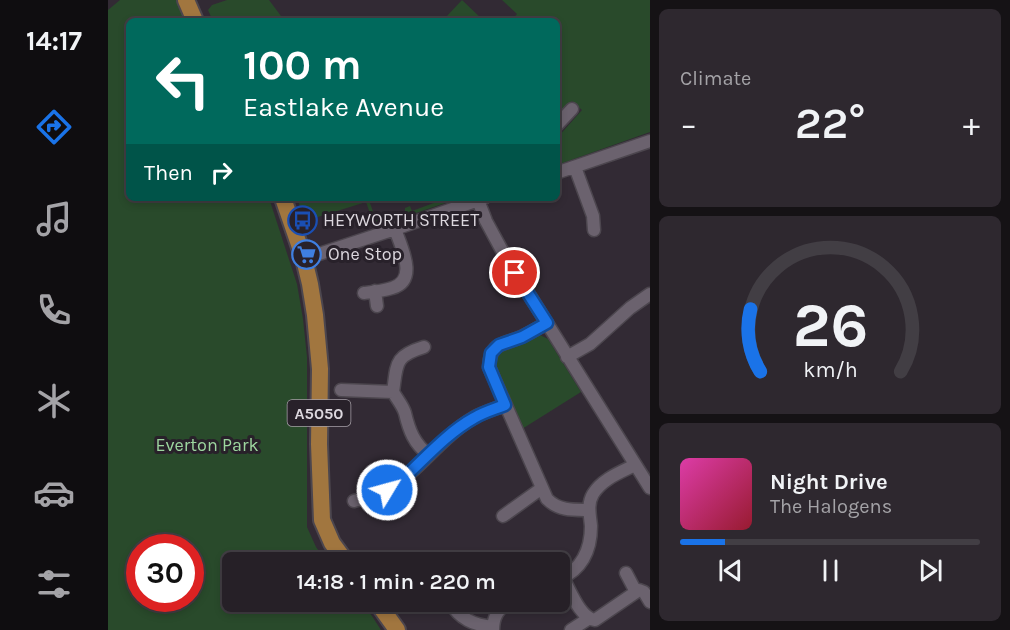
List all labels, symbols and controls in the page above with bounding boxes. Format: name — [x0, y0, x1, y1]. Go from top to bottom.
text: 14:17 — [26, 25, 82, 57]
text: 100 m — [243, 40, 362, 90]
icon: left — [144, 42, 222, 120]
text: Climate — [680, 67, 751, 90]
text: Eastlake Avenue — [243, 91, 444, 123]
text: 22° — [795, 97, 865, 149]
text: − — [680, 105, 697, 143]
text: + — [963, 105, 980, 143]
icon: directions — [33, 106, 75, 148]
icon: right — [205, 156, 238, 189]
text: Then — [144, 160, 193, 186]
icon: music — [33, 198, 75, 240]
bus stop icon: HEYWORTH STREET — [286, 204, 318, 236]
place label: HEYWORTH STREET — [323, 209, 479, 231]
supermarket icon: One Stop — [291, 238, 323, 270]
place label: One Stop — [328, 243, 402, 265]
pin — [489, 247, 540, 298]
icon: arrive — [498, 256, 531, 289]
icon: phone — [33, 289, 75, 331]
text: 26 — [792, 289, 868, 362]
text: km/h — [803, 357, 857, 382]
icon: climate — [33, 380, 75, 422]
road number: A5050 — [288, 400, 350, 426]
park label: Everton Park — [155, 434, 259, 456]
position arrow — [355, 458, 419, 522]
text: Night Drive — [770, 469, 888, 495]
icon: car — [33, 472, 75, 514]
text: The Halogens — [770, 495, 892, 518]
speed limit sign: 30 — [126, 534, 204, 612]
icon: previous — [714, 554, 747, 587]
icon: pause — [814, 554, 847, 587]
icon: next — [914, 554, 947, 587]
icon: filters — [33, 563, 75, 605]
text: 14:18 · 1 min · 220 m — [296, 569, 496, 595]

